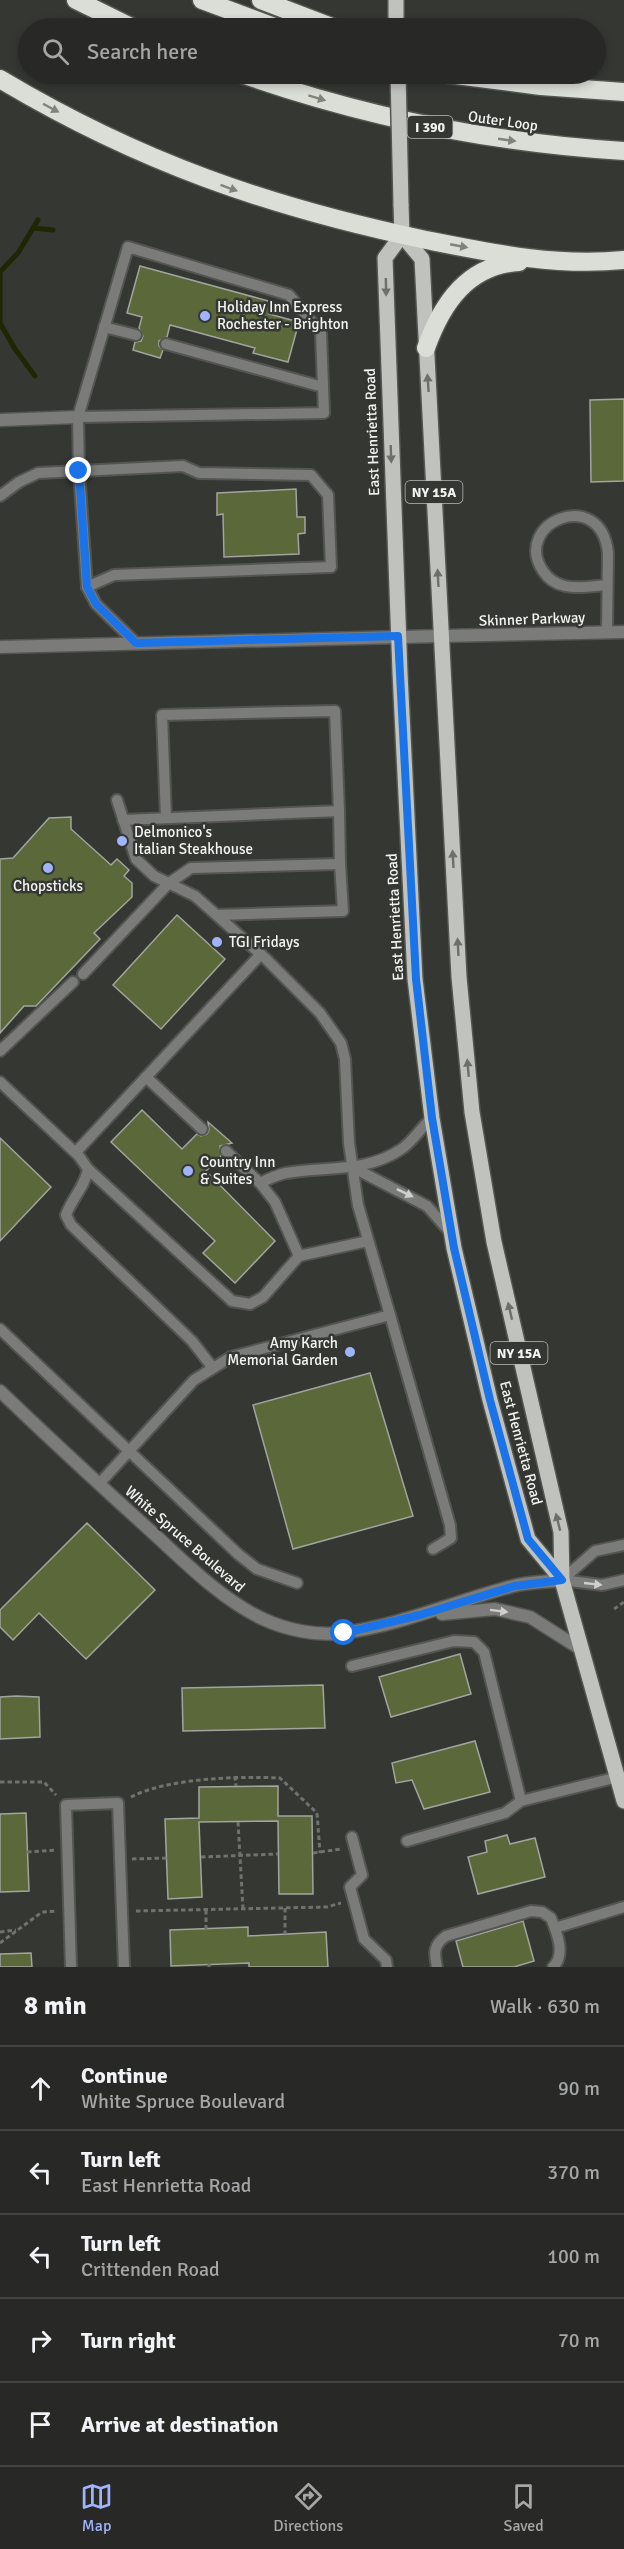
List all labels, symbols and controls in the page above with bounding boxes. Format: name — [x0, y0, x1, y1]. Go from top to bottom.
search box — [18, 18, 606, 84]
icon: search — [39, 35, 72, 68]
text: Search here — [87, 38, 198, 65]
one-way arrow — [308, 94, 326, 103]
one-way arrow — [43, 103, 60, 113]
street label: Outer Loop — [467, 107, 539, 135]
road number: I 390 — [408, 116, 452, 138]
one-way arrow — [498, 135, 517, 145]
one-way arrow — [220, 183, 238, 193]
one-way arrow — [450, 242, 469, 251]
one-way arrow — [381, 278, 390, 297]
place label: Holiday Inn Express Rochester - Brighton — [217, 298, 349, 333]
marker: Holiday Inn Express Rochester - Brighton — [198, 309, 212, 323]
street label: East Henrietta Road — [361, 368, 383, 496]
one-way arrow — [423, 374, 432, 393]
one-way arrow — [386, 444, 396, 463]
route end — [65, 457, 91, 483]
road number: NY 15A — [406, 481, 462, 503]
one-way arrow — [434, 568, 443, 587]
street label: Skinner Parkway — [478, 608, 586, 630]
place label: Delmonico's Italian Steakhouse — [134, 823, 253, 858]
marker: Delmonico's Italian Steakhouse — [115, 834, 129, 848]
one-way arrow — [448, 850, 457, 869]
street label: East Henrietta Road — [383, 853, 407, 981]
marker: Chopsticks — [41, 861, 55, 875]
place label: Chopsticks — [13, 877, 83, 895]
place label: TGI Fridays — [229, 933, 300, 951]
marker: TGI Fridays — [210, 935, 224, 949]
one-way arrow — [453, 938, 462, 957]
one-way arrow — [463, 1059, 473, 1078]
place label: Country Inn & Suites — [200, 1153, 275, 1188]
marker: Country Inn & Suites — [181, 1164, 195, 1178]
one-way arrow — [396, 1189, 413, 1198]
one-way arrow — [504, 1302, 514, 1321]
place label: Amy Karch Memorial Garden — [227, 1334, 338, 1369]
road number: NY 15A — [490, 1342, 548, 1364]
marker: Amy Karch Memorial Garden — [343, 1345, 357, 1359]
street label: East Henrietta Road — [496, 1379, 546, 1507]
street label: White Spruce Boulevard — [121, 1482, 249, 1596]
one-way arrow — [553, 1513, 563, 1531]
one-way arrow — [584, 1579, 603, 1589]
one-way arrow — [489, 1606, 508, 1616]
route start — [330, 1619, 356, 1645]
text: 8 min — [24, 1990, 87, 2022]
text: Walk · 630 m — [490, 1994, 600, 2019]
text: Continue — [81, 2062, 168, 2089]
icon: ahead — [24, 2072, 57, 2105]
text: 90 m — [558, 2076, 600, 2101]
text: White Spruce Boulevard — [81, 2089, 285, 2114]
text: Turn left — [81, 2146, 161, 2173]
icon: left — [24, 2156, 57, 2189]
text: 370 m — [547, 2160, 600, 2185]
text: East Henrietta Road — [81, 2173, 251, 2198]
text: Turn left — [81, 2230, 161, 2257]
icon: left — [24, 2240, 57, 2273]
text: 100 m — [547, 2244, 600, 2269]
text: Crittenden Road — [81, 2257, 220, 2282]
icon: right — [24, 2324, 57, 2357]
text: Turn right — [81, 2327, 176, 2354]
text: 70 m — [558, 2328, 600, 2353]
icon: arrive — [24, 2408, 57, 2441]
text: Arrive at destination — [81, 2411, 278, 2438]
tab: Map — [80, 2480, 113, 2536]
tab: Directions — [273, 2480, 343, 2536]
tab: Saved — [504, 2480, 544, 2536]

